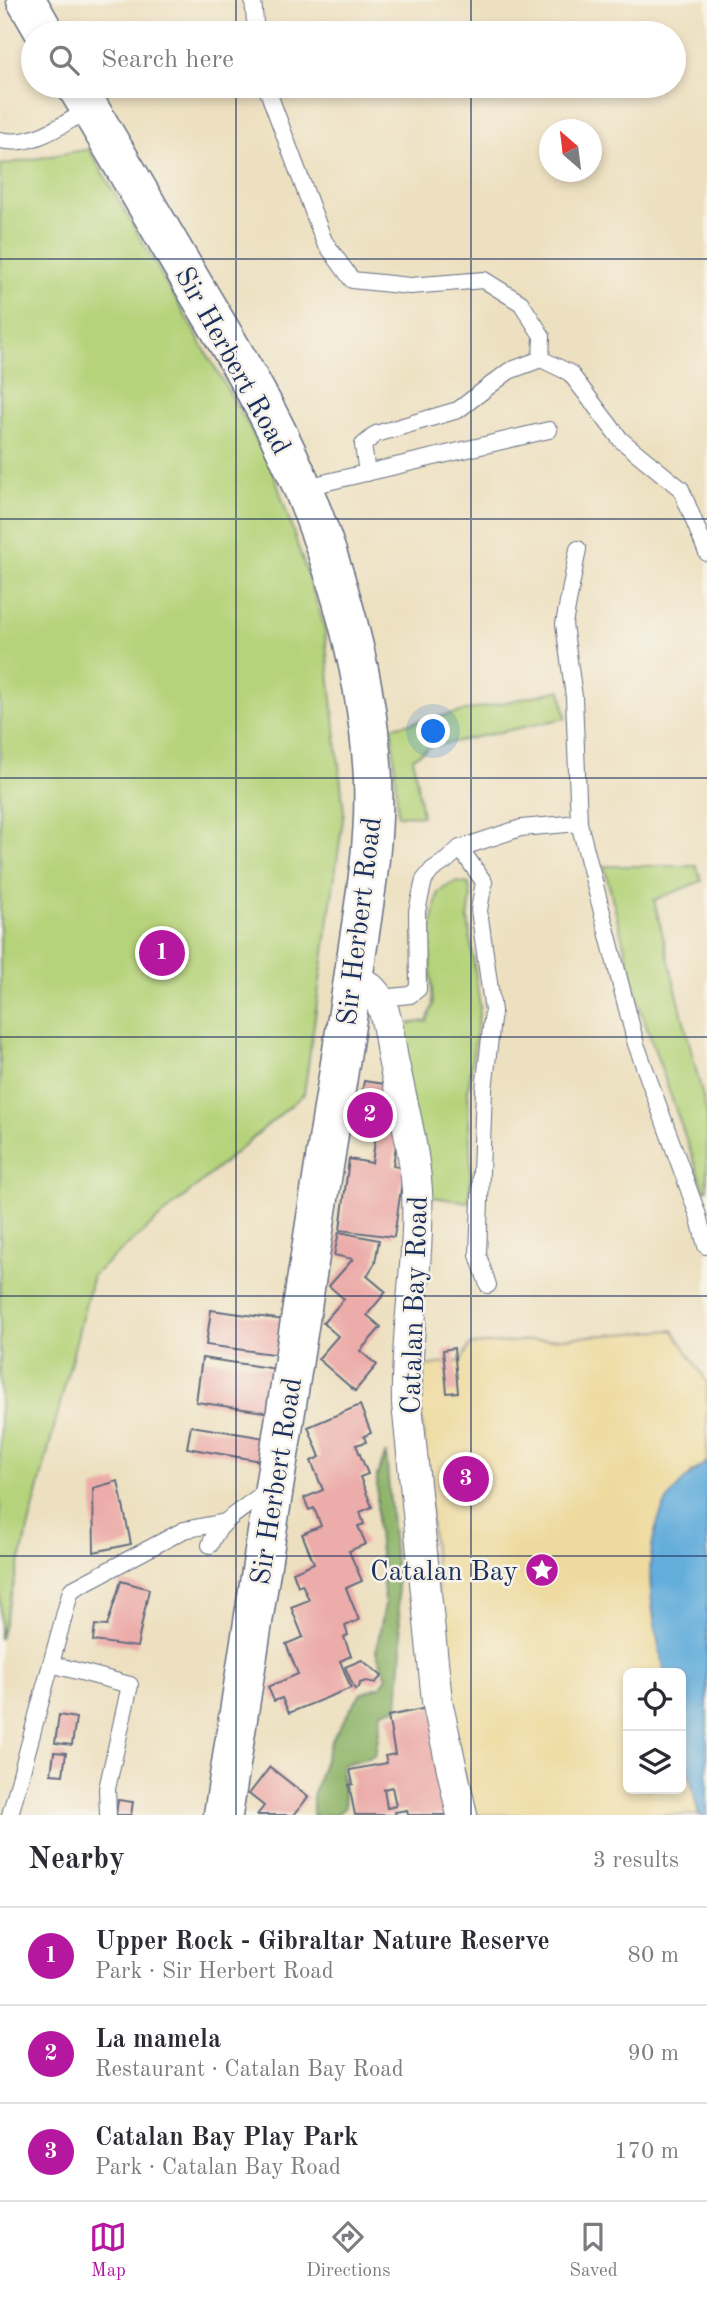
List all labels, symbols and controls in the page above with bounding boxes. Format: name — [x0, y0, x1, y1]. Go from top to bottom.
search box — [21, 21, 686, 98]
icon: search — [45, 41, 83, 79]
text: Search here — [101, 47, 234, 73]
north arrow — [539, 119, 602, 182]
street label: Sir Herbert Road — [168, 263, 294, 460]
your location — [416, 714, 450, 748]
street label: Sir Herbert Road — [334, 816, 388, 1027]
pin: 1 — [139, 927, 185, 979]
pin: 2 — [347, 1089, 393, 1141]
street label: Catalan Bay Road — [398, 1196, 434, 1415]
street label: Sir Herbert Road — [248, 1376, 308, 1587]
pin: 3 — [443, 1453, 489, 1505]
place icon: Catalan Bay — [523, 1551, 561, 1589]
place label: Catalan Bay — [370, 1559, 518, 1587]
map controls — [623, 1668, 686, 1794]
button: locate — [623, 1668, 686, 1731]
button: layers — [623, 1731, 686, 1794]
text: Nearby — [28, 1845, 125, 1875]
text: 3 results — [593, 1849, 679, 1872]
text: Upper Rock - Gibraltar Nature Reserve — [95, 1929, 550, 1955]
text: 1 — [44, 1944, 58, 1967]
text: 80 m — [628, 1944, 679, 1967]
text: Park · Sir Herbert Road — [95, 1960, 334, 1983]
text: La mamela — [95, 2027, 221, 2053]
text: 2 — [44, 2042, 58, 2065]
text: 90 m — [628, 2042, 679, 2065]
text: Restaurant · Catalan Bay Road — [95, 2058, 404, 2081]
text: Catalan Bay Play Park — [95, 2125, 359, 2151]
text: 3 — [44, 2140, 58, 2163]
text: 170 m — [614, 2140, 679, 2163]
text: Park · Catalan Bay Road — [95, 2156, 341, 2179]
tab: Map — [89, 2218, 127, 2283]
tab: Directions — [306, 2218, 391, 2283]
tab: Saved — [569, 2218, 618, 2283]

